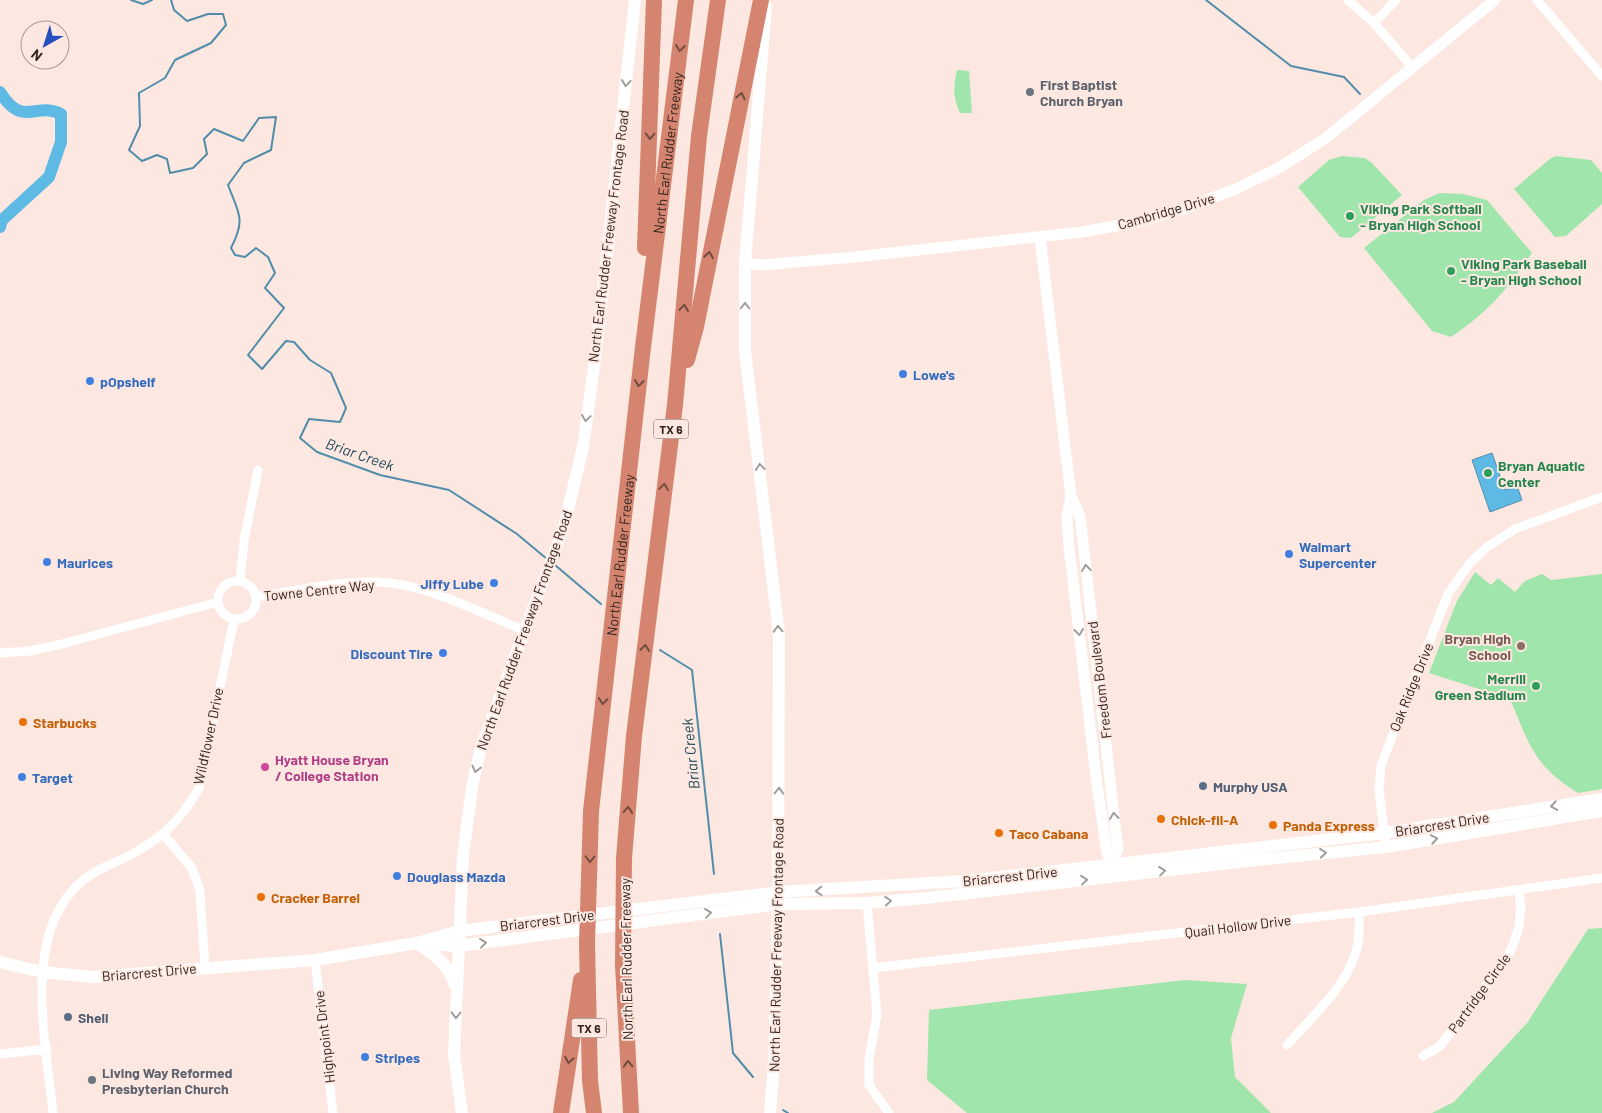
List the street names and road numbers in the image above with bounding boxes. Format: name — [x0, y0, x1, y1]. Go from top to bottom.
street label: North Earl Rudder Freeway — [649, 71, 686, 234]
street label: North Earl Rudder Freeway Frontage Road — [584, 109, 632, 363]
street label: Cambridge Drive — [1116, 189, 1216, 233]
road number: TX 6 — [654, 419, 688, 438]
street label: North Earl Rudder Freeway — [602, 473, 637, 637]
street label: North Earl Rudder Freeway Frontage Road — [473, 508, 575, 752]
street label: Towne Centre Way — [263, 576, 376, 604]
street label: Freedom Boulevard — [1083, 620, 1115, 740]
street label: Oak Ridge Drive — [1385, 640, 1437, 734]
street label: Wildflower Drive — [189, 686, 227, 786]
street label: Briarcrest Drive — [1394, 808, 1490, 840]
street label: North Earl Rudder Freeway Frontage Road — [765, 818, 787, 1072]
street label: Briarcrest Drive — [962, 863, 1058, 889]
street label: North Earl Rudder Freeway — [616, 877, 636, 1040]
street label: Briarcrest Drive — [499, 906, 595, 934]
street label: Quail Hollow Drive — [1184, 911, 1292, 941]
street label: Partridge Circle — [1444, 950, 1514, 1036]
street label: Briarcrest Drive — [101, 959, 197, 985]
street label: Highpoint Drive — [310, 990, 338, 1084]
road number: TX 6 — [572, 1018, 606, 1038]

